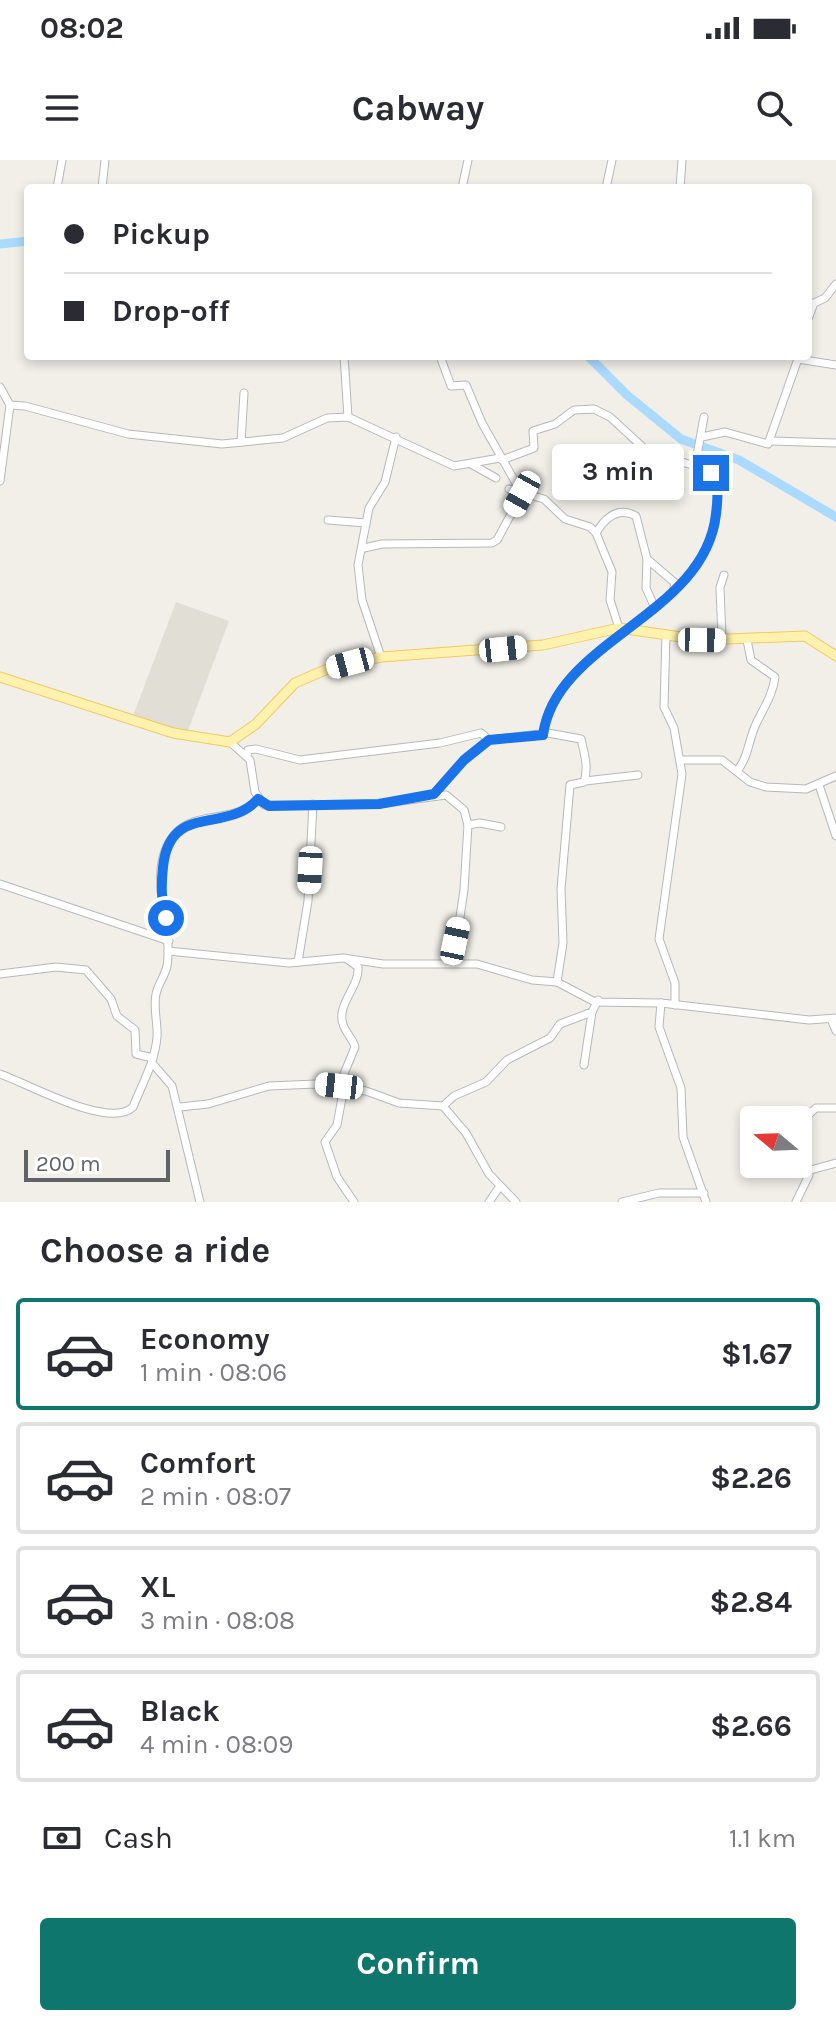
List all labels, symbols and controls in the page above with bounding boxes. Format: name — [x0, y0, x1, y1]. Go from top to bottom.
text: 08:02 — [40, 10, 124, 46]
icon: menu — [40, 86, 84, 130]
icon: search — [752, 86, 796, 130]
text: Cabway — [352, 87, 484, 129]
text: Pickup — [112, 216, 210, 252]
text: Drop-off — [112, 293, 230, 329]
callout: 3 min — [551, 445, 683, 501]
route end — [693, 455, 729, 491]
text: 3 min — [582, 456, 654, 487]
car — [500, 467, 544, 521]
car — [678, 628, 726, 652]
car — [478, 635, 528, 663]
car — [324, 645, 376, 681]
car — [297, 845, 323, 895]
route start — [148, 900, 184, 936]
car — [438, 915, 472, 967]
car — [314, 1072, 364, 1100]
north arrow — [740, 1106, 812, 1178]
map controls — [740, 1106, 812, 1178]
scale bar — [24, 1146, 170, 1182]
text: 200 m — [36, 1151, 101, 1177]
text: Choose a ride — [40, 1229, 270, 1271]
icon: car — [44, 1318, 116, 1390]
text: Economy — [140, 1321, 270, 1357]
text: $1.67 — [721, 1336, 792, 1372]
text: 1 min · 08:06 — [140, 1357, 287, 1388]
icon: car — [44, 1442, 116, 1514]
text: Comfort — [140, 1445, 256, 1481]
text: $2.26 — [710, 1460, 792, 1496]
text: 2 min · 08:07 — [140, 1481, 291, 1512]
icon: car — [44, 1566, 116, 1638]
text: XL — [140, 1569, 175, 1605]
text: $2.84 — [709, 1584, 792, 1620]
text: 3 min · 08:08 — [140, 1605, 295, 1636]
icon: car — [44, 1690, 116, 1762]
text: Black — [140, 1693, 220, 1729]
text: $2.66 — [710, 1708, 792, 1744]
text: 4 min · 08:09 — [140, 1729, 293, 1760]
icon: cash — [40, 1816, 84, 1860]
text: Cash — [104, 1820, 173, 1856]
text: 1.1 km — [729, 1823, 796, 1854]
button: Confirm — [40, 1918, 796, 2010]

